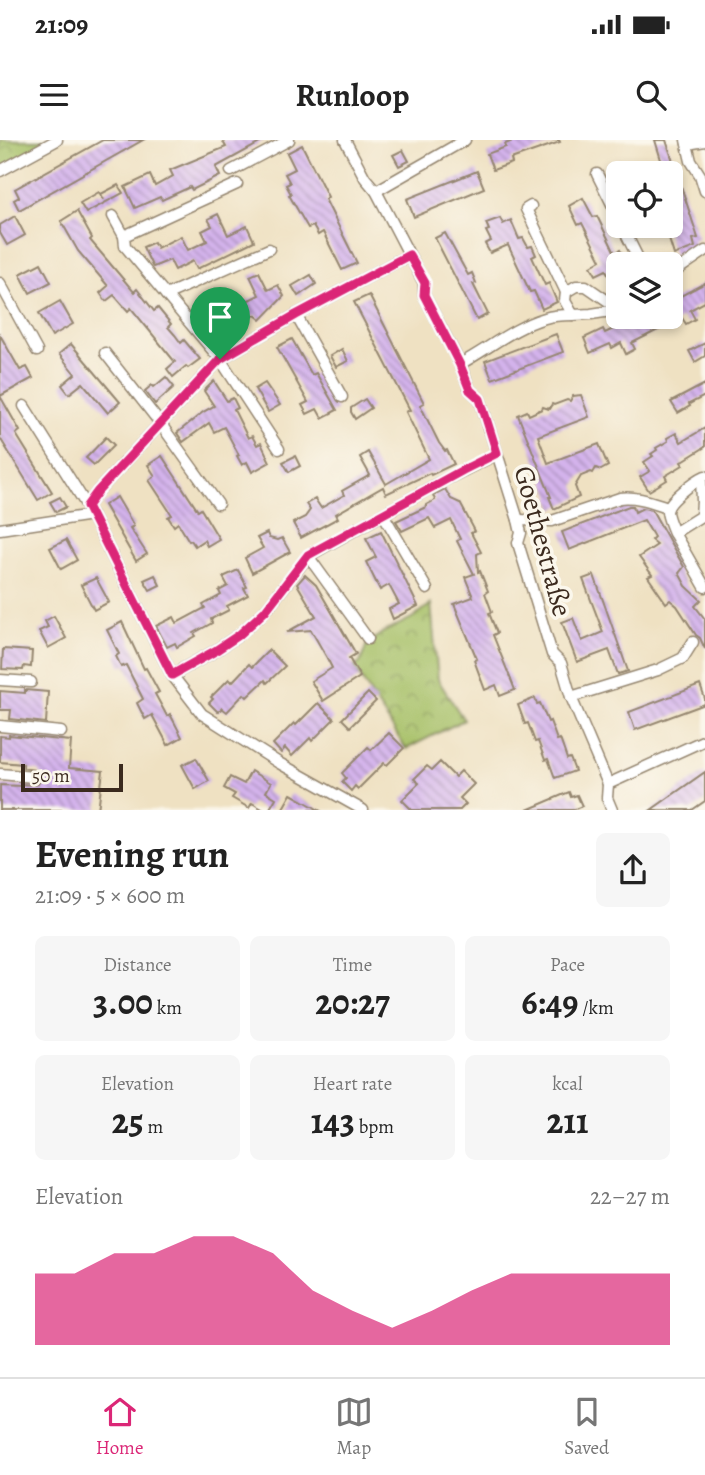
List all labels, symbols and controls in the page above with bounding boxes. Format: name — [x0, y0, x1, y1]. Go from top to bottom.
text: 21:09 — [35, 7, 88, 42]
text: Runloop — [295, 73, 410, 117]
icon: menu — [35, 76, 73, 114]
icon: search — [632, 76, 670, 114]
map controls — [606, 161, 683, 329]
button: locate — [606, 161, 683, 238]
button: layers — [606, 252, 683, 329]
pin — [190, 287, 250, 359]
icon: arrive — [201, 298, 239, 336]
street label: Goethestraße — [505, 462, 581, 621]
scale bar — [21, 761, 122, 793]
text: 50 m — [32, 763, 70, 789]
text: Evening run — [35, 828, 229, 880]
button: share — [596, 833, 670, 907]
text: 21:09 · 5 × 600 m — [35, 880, 185, 911]
text: Distance — [103, 952, 172, 978]
text: Time — [333, 952, 372, 978]
text: Pace — [550, 952, 585, 978]
text: 3.00 — [93, 978, 153, 1026]
text: 20:27 — [315, 978, 390, 1026]
text: 6:49 — [521, 978, 579, 1026]
text: km — [153, 995, 182, 1021]
text: /km — [579, 995, 614, 1021]
text: Elevation — [101, 1071, 174, 1097]
text: Heart rate — [313, 1071, 392, 1097]
text: kcal — [552, 1071, 583, 1097]
text: 25 — [112, 1097, 144, 1145]
text: 143 — [311, 1097, 355, 1145]
text: 211 — [547, 1097, 588, 1145]
text: m — [144, 1114, 163, 1140]
text: bpm — [355, 1114, 394, 1140]
text: Elevation — [35, 1181, 123, 1212]
text: 22–27 m — [590, 1181, 670, 1212]
tab: Home — [96, 1393, 143, 1461]
tab: Map — [335, 1393, 373, 1461]
tab: Saved — [564, 1393, 609, 1461]

